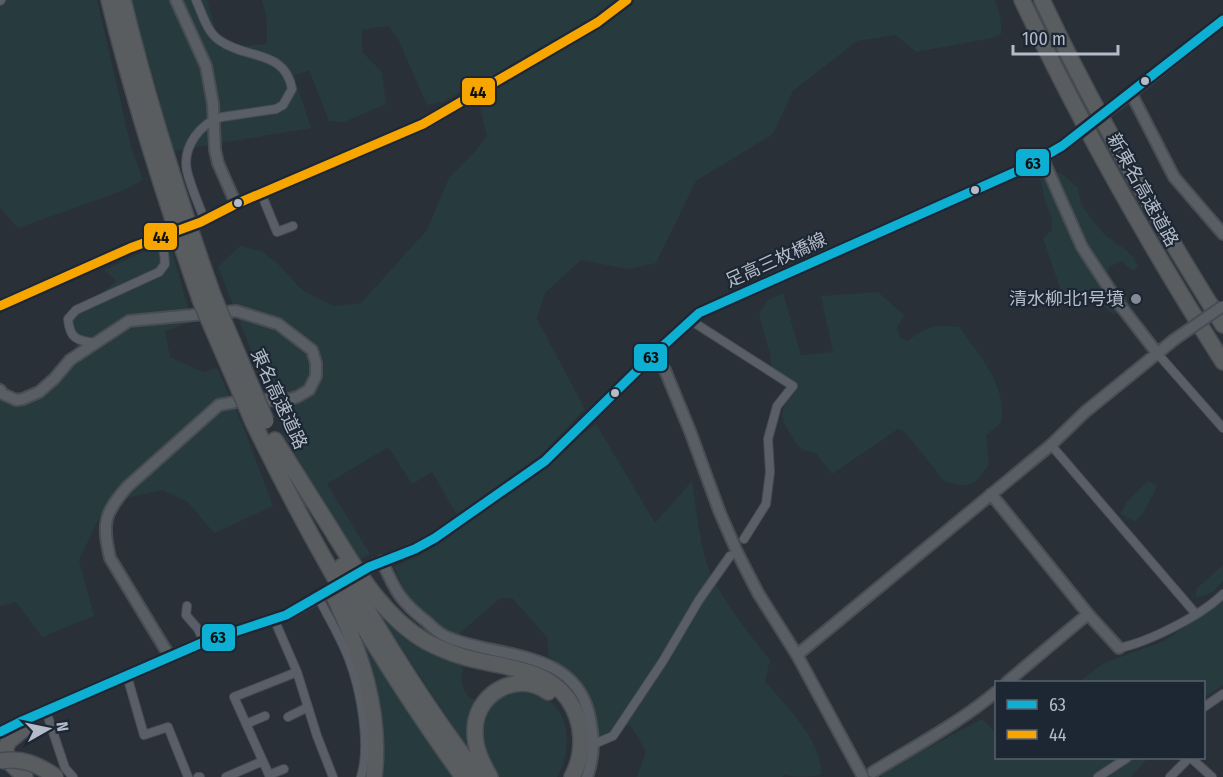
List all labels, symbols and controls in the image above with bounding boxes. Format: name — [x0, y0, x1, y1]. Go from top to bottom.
scale bar — [1013, 18, 1118, 56]
text: 100 m — [1022, 28, 1066, 50]
unlabelled marker — [1139, 75, 1151, 87]
line badge: 44 — [461, 77, 496, 106]
text: 44 — [470, 83, 486, 102]
street label: 新東名高速道路 — [1103, 130, 1183, 250]
line badge: 63 — [1015, 148, 1050, 177]
text: 63 — [1025, 154, 1041, 173]
unlabelled marker — [969, 184, 981, 196]
unlabelled marker — [232, 197, 244, 209]
line badge: 44 — [143, 222, 178, 251]
text: 44 — [153, 228, 169, 247]
street label: 足高三枚橋線 — [722, 228, 830, 292]
place label: 清水柳北1号墳 — [1009, 288, 1124, 310]
marker: 清水柳北1号墳 — [1129, 292, 1143, 306]
line badge: 63 — [633, 343, 668, 372]
street label: 東名高速道路 — [246, 345, 312, 453]
text: 63 — [643, 348, 659, 367]
unlabelled marker — [609, 387, 621, 399]
line badge: 63 — [201, 623, 236, 652]
text: 63 — [210, 628, 226, 647]
legend — [995, 681, 1205, 759]
text: 63 — [1049, 694, 1066, 716]
north arrow — [18, 699, 78, 759]
text: N — [52, 721, 72, 733]
text: 44 — [1049, 724, 1067, 746]

